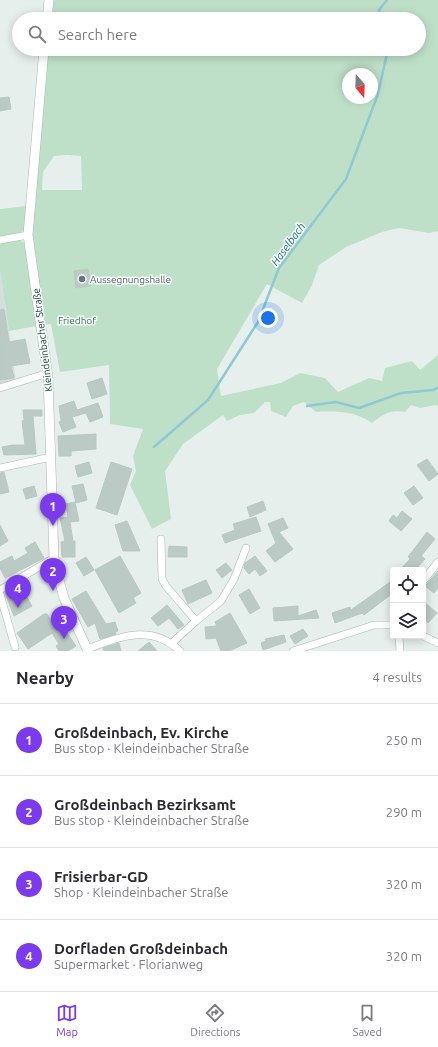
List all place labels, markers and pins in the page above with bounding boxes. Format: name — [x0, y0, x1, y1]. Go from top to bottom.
marker: Aussegnungshalle — [77, 274, 87, 284]
place label: Aussegnungshalle — [90, 274, 171, 285]
pin: 1 — [40, 493, 66, 526]
pin: 2 — [40, 558, 66, 591]
pin: 4 — [5, 575, 31, 608]
pin: 3 — [51, 606, 77, 639]

